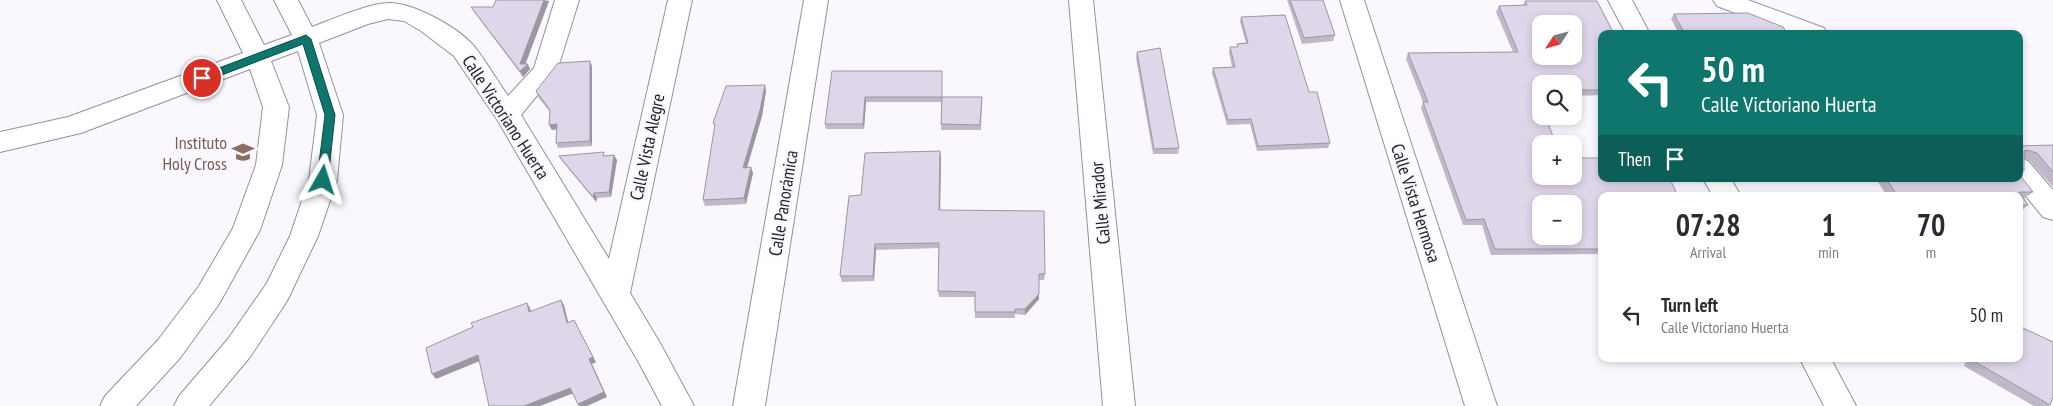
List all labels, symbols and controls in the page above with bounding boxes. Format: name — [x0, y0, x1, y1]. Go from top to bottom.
north arrow — [1532, 15, 1582, 65]
map controls — [1532, 15, 1582, 245]
text: 50 m — [1701, 46, 1765, 92]
icon: left — [1618, 50, 1683, 115]
street label: Calle Victoriano Huerta — [457, 51, 555, 183]
pin — [181, 57, 223, 99]
icon: arrive — [188, 64, 216, 92]
button: search — [1532, 75, 1582, 125]
text: Calle Victoriano Huerta — [1701, 90, 1877, 118]
street label: Calle Vista Alegre — [624, 92, 670, 202]
place label: Instituto Holy Cross — [162, 131, 227, 175]
button: + — [1532, 135, 1582, 185]
school or university icon: Instituto Holy Cross — [230, 139, 256, 165]
street label: Calle Vista Hermosa — [1386, 141, 1446, 265]
icon: arrive — [1661, 145, 1689, 173]
text: Then — [1618, 147, 1651, 171]
street label: Calle Panorámica — [763, 148, 803, 258]
position arrow — [296, 153, 348, 205]
street label: Calle Mirador — [1085, 161, 1115, 245]
button: − — [1532, 195, 1582, 245]
text: 07:28 — [1676, 205, 1741, 244]
text: 1 — [1821, 205, 1836, 244]
text: 70 — [1917, 205, 1945, 244]
text: Arrival — [1690, 242, 1726, 262]
text: min — [1818, 242, 1839, 262]
text: m — [1926, 242, 1936, 262]
text: Turn left — [1661, 293, 1718, 317]
icon: left — [1618, 301, 1646, 329]
text: 50 m — [1970, 303, 2003, 327]
text: Calle Victoriano Huerta — [1661, 317, 1789, 337]

